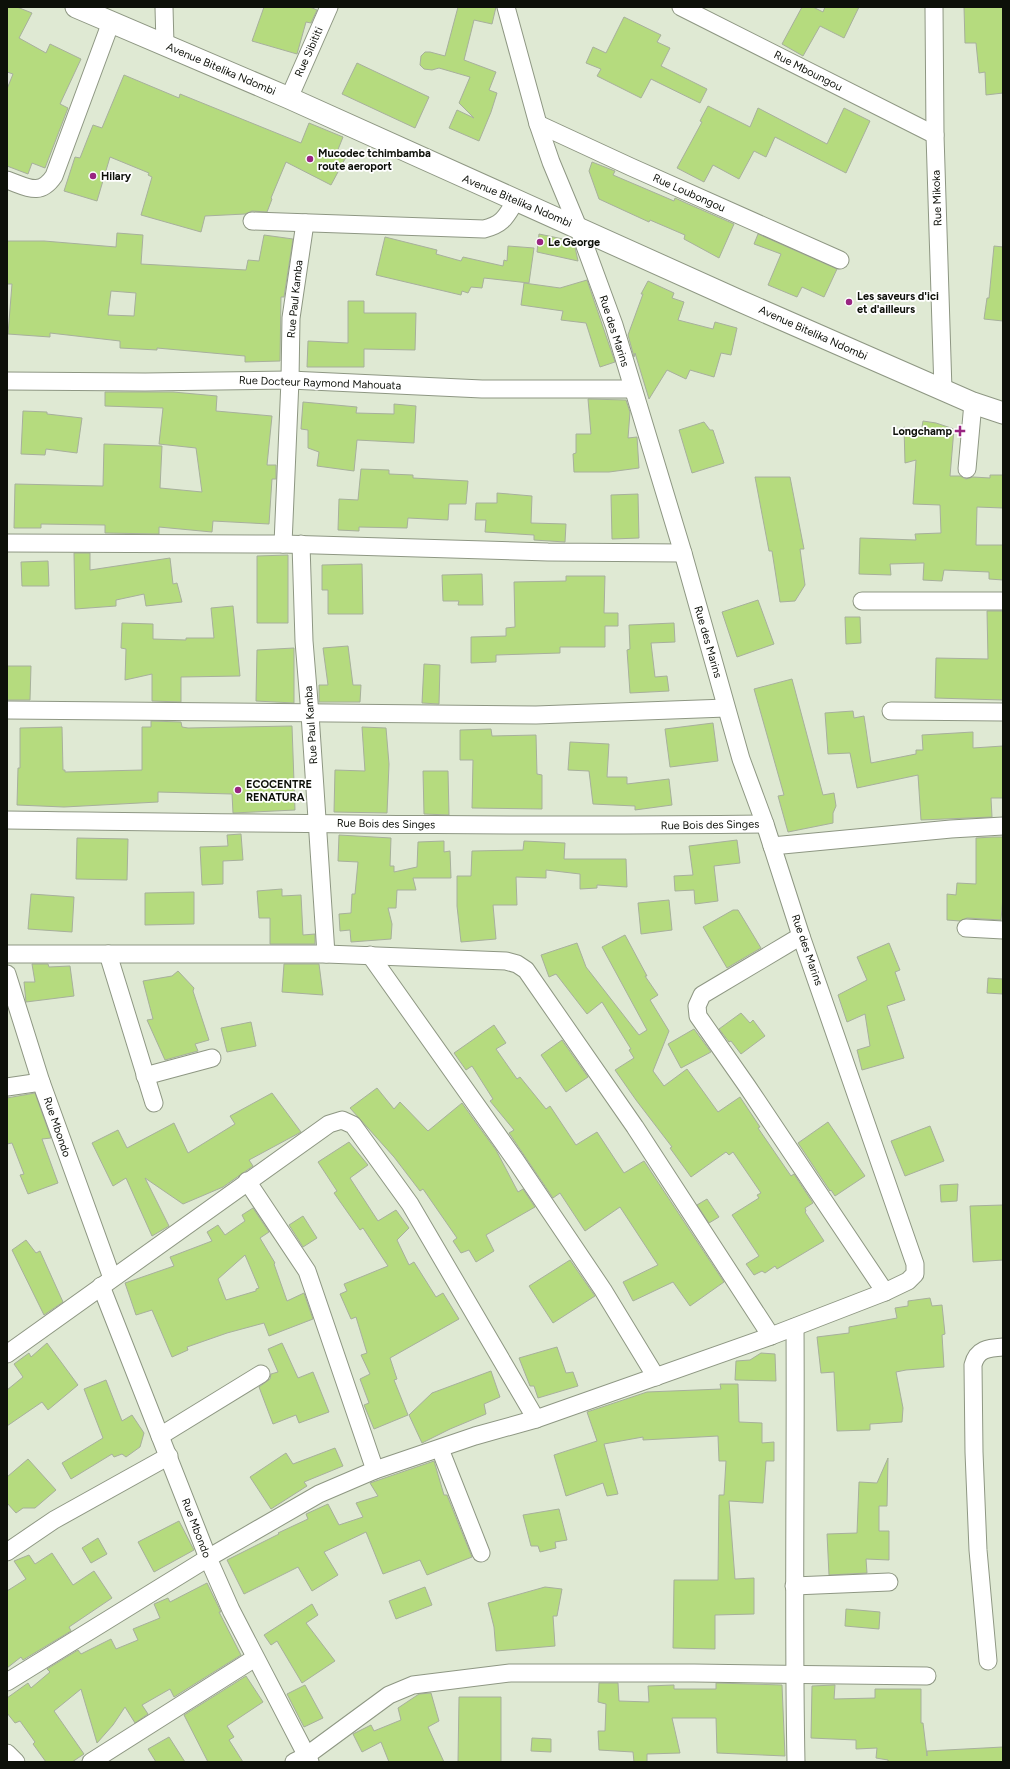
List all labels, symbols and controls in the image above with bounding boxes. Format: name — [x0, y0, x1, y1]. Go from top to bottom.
street label: Rue Sibititi — [292, 25, 326, 79]
street label: Avenue Bitelika Ndombi — [164, 40, 278, 98]
street label: Rue Mboungou — [772, 48, 844, 94]
place label: Mucodec tchimbamba route aeroport — [318, 147, 431, 173]
marker: Mucodec tchimbamba route aeroport — [305, 154, 315, 164]
place label: Hilary — [101, 170, 132, 183]
street label: Rue Mikoka — [930, 170, 944, 226]
marker: Hilary — [88, 171, 98, 181]
street label: Rue Loubongou — [651, 171, 727, 215]
street label: Avenue Bitelika Ndombi — [460, 172, 574, 230]
place label: Le George — [548, 236, 600, 249]
marker: Le George — [535, 237, 545, 247]
street label: Rue Paul Kamba — [284, 259, 306, 339]
place label: Les saveurs d'ici et d'ailleurs — [857, 290, 939, 316]
street label: Rue des Marins — [596, 294, 632, 368]
marker: Les saveurs d'ici et d'ailleurs — [844, 297, 854, 307]
street label: Avenue Bitelika Ndombi — [757, 303, 869, 363]
street label: Rue Docteur Raymond Mahouata — [239, 374, 401, 392]
place label: Longchamp — [893, 425, 952, 438]
marker: Longchamp — [955, 426, 965, 436]
street label: Rue des Marins — [691, 604, 725, 680]
street label: Rue Paul Kamba — [302, 685, 320, 765]
place label: ECOCENTRE RENATURA — [246, 778, 312, 804]
marker: ECOCENTRE RENATURA — [233, 785, 243, 795]
street label: Rue Bois des Singes — [337, 817, 435, 831]
street label: Rue Bois des Singes — [661, 818, 759, 832]
street label: Rue des Marins — [789, 913, 825, 987]
street label: Rue Mbondo — [41, 1095, 73, 1159]
street label: Rue Mbondo — [179, 1496, 213, 1560]

